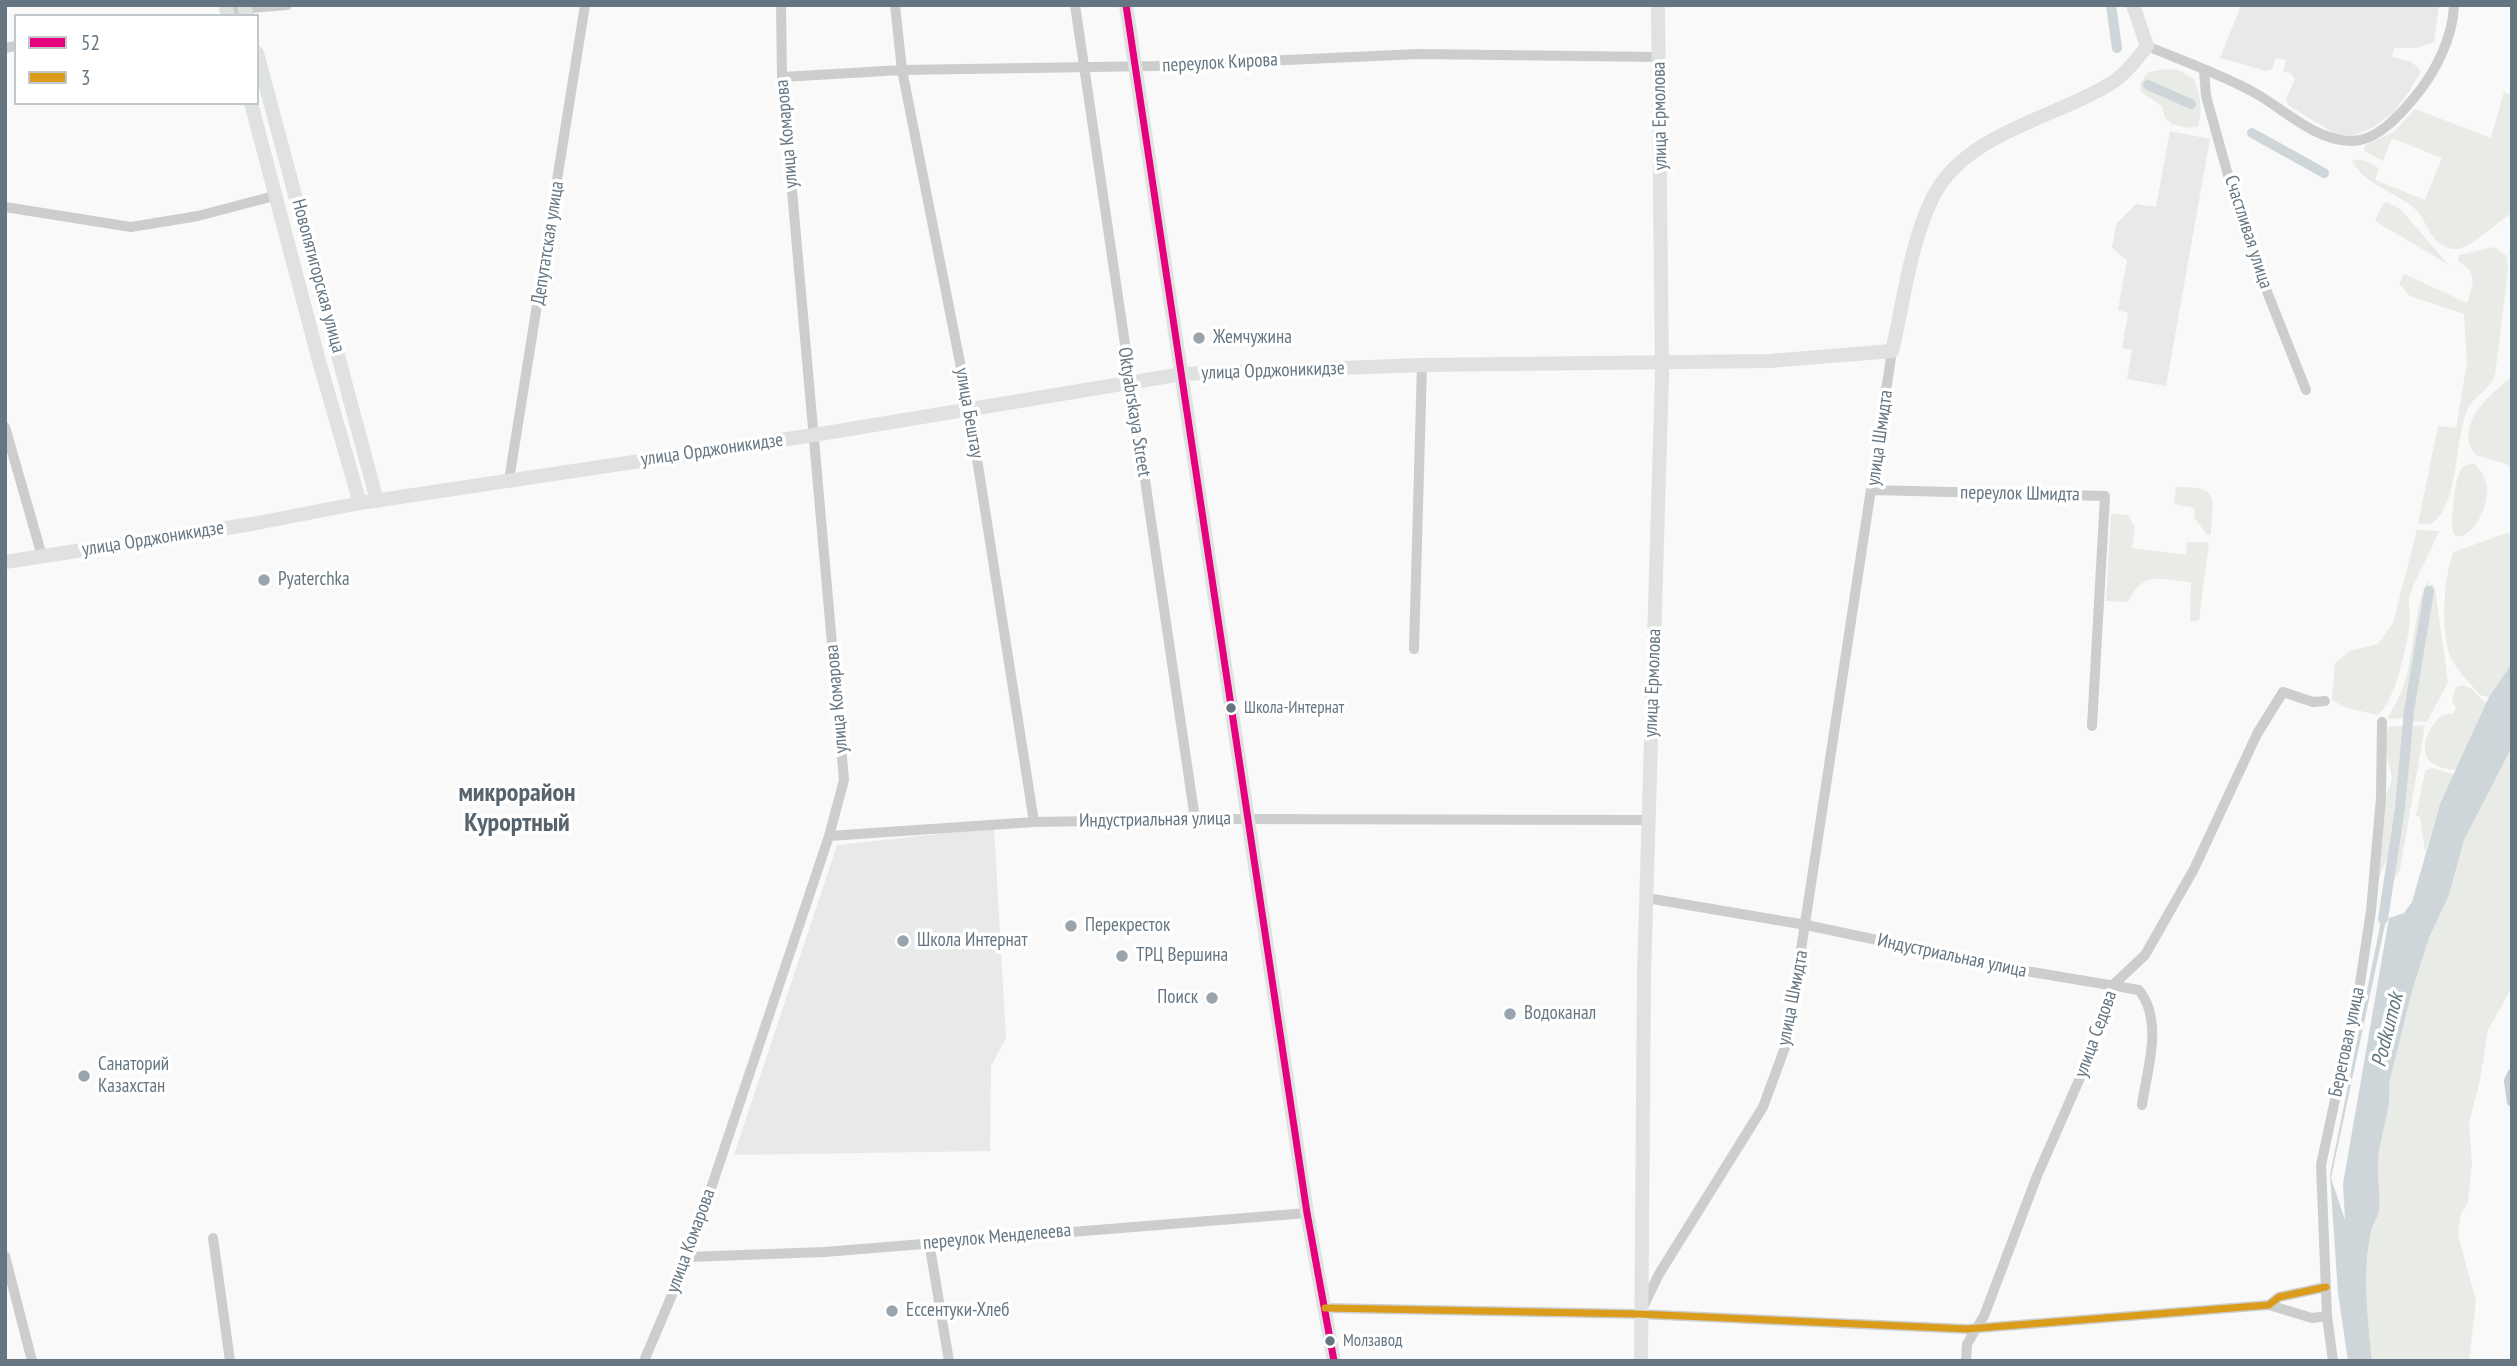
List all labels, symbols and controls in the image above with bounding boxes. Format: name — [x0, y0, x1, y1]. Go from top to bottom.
legend — [14, 14, 259, 105]
text: 52 — [81, 29, 100, 56]
street label: переулок Кирова — [1162, 49, 1278, 77]
street label: улица Ермолова — [1648, 61, 1672, 171]
text: 3 — [81, 64, 90, 91]
street label: улица Комарова — [771, 79, 803, 189]
street label: Счастливая улица — [2219, 173, 2277, 291]
street label: Депутатская улица — [527, 180, 569, 306]
street label: Новопятигорская улица — [287, 197, 349, 355]
place label: Жемчужина — [1213, 327, 1292, 349]
marker: Жемчужина — [1191, 330, 1207, 346]
street label: Oktyabrskaya Street — [1113, 346, 1155, 478]
street label: улица Орджоникидзе — [1201, 357, 1345, 385]
street label: улица Бештау — [950, 366, 988, 460]
street label: улица Шмидта — [1862, 389, 1898, 487]
street label: улица Орджоникидзе — [639, 429, 785, 471]
street label: переулок Шмидта — [1960, 482, 2080, 506]
street label: улица Орджоникидзе — [80, 517, 226, 561]
place label: Pyaterchka — [278, 569, 350, 591]
marker: Pyaterchka — [256, 572, 272, 588]
street label: улица Ермолова — [1640, 628, 1666, 738]
street label: улица Комарова — [821, 644, 853, 754]
place label: Школа-Интернат — [1244, 698, 1344, 718]
marker: Школа-Интернат — [1224, 701, 1238, 715]
district label: микрорайон Курортный — [458, 778, 576, 840]
street label: Индустриальная улица — [1079, 807, 1231, 833]
place label: Перекресток — [1085, 915, 1170, 937]
marker: Перекресток — [1063, 918, 1079, 934]
street label: Индустриальная улица — [1875, 929, 2029, 983]
place label: Школа Интернат — [917, 930, 1028, 952]
marker: Школа Интернат — [895, 933, 911, 949]
place label: ТРЦ Вершина — [1136, 945, 1228, 967]
marker: ТРЦ Вершина — [1114, 948, 1130, 964]
street label: улица Шмидта — [1773, 948, 1813, 1048]
street label: Береговая улица — [2324, 985, 2370, 1099]
place label: Поиск — [1157, 987, 1198, 1009]
street label: улица Седова — [2070, 988, 2122, 1080]
marker: Поиск — [1204, 990, 1220, 1006]
water label: Podkumok — [2367, 990, 2409, 1070]
place label: Водоканал — [1524, 1003, 1596, 1025]
marker: Водоканал — [1502, 1006, 1518, 1022]
place label: Санаторий Казахстан — [98, 1054, 169, 1098]
marker: Санаторий Казахстан — [76, 1068, 92, 1084]
street label: улица Комарова — [662, 1186, 720, 1296]
street label: переулок Менделеева — [922, 1219, 1072, 1255]
place label: Ессентуки-Хлеб — [906, 1300, 1010, 1322]
marker: Ессентуки-Хлеб — [884, 1303, 900, 1319]
place label: Молзавод — [1343, 1331, 1403, 1351]
marker: Молзавод — [1323, 1334, 1337, 1348]

